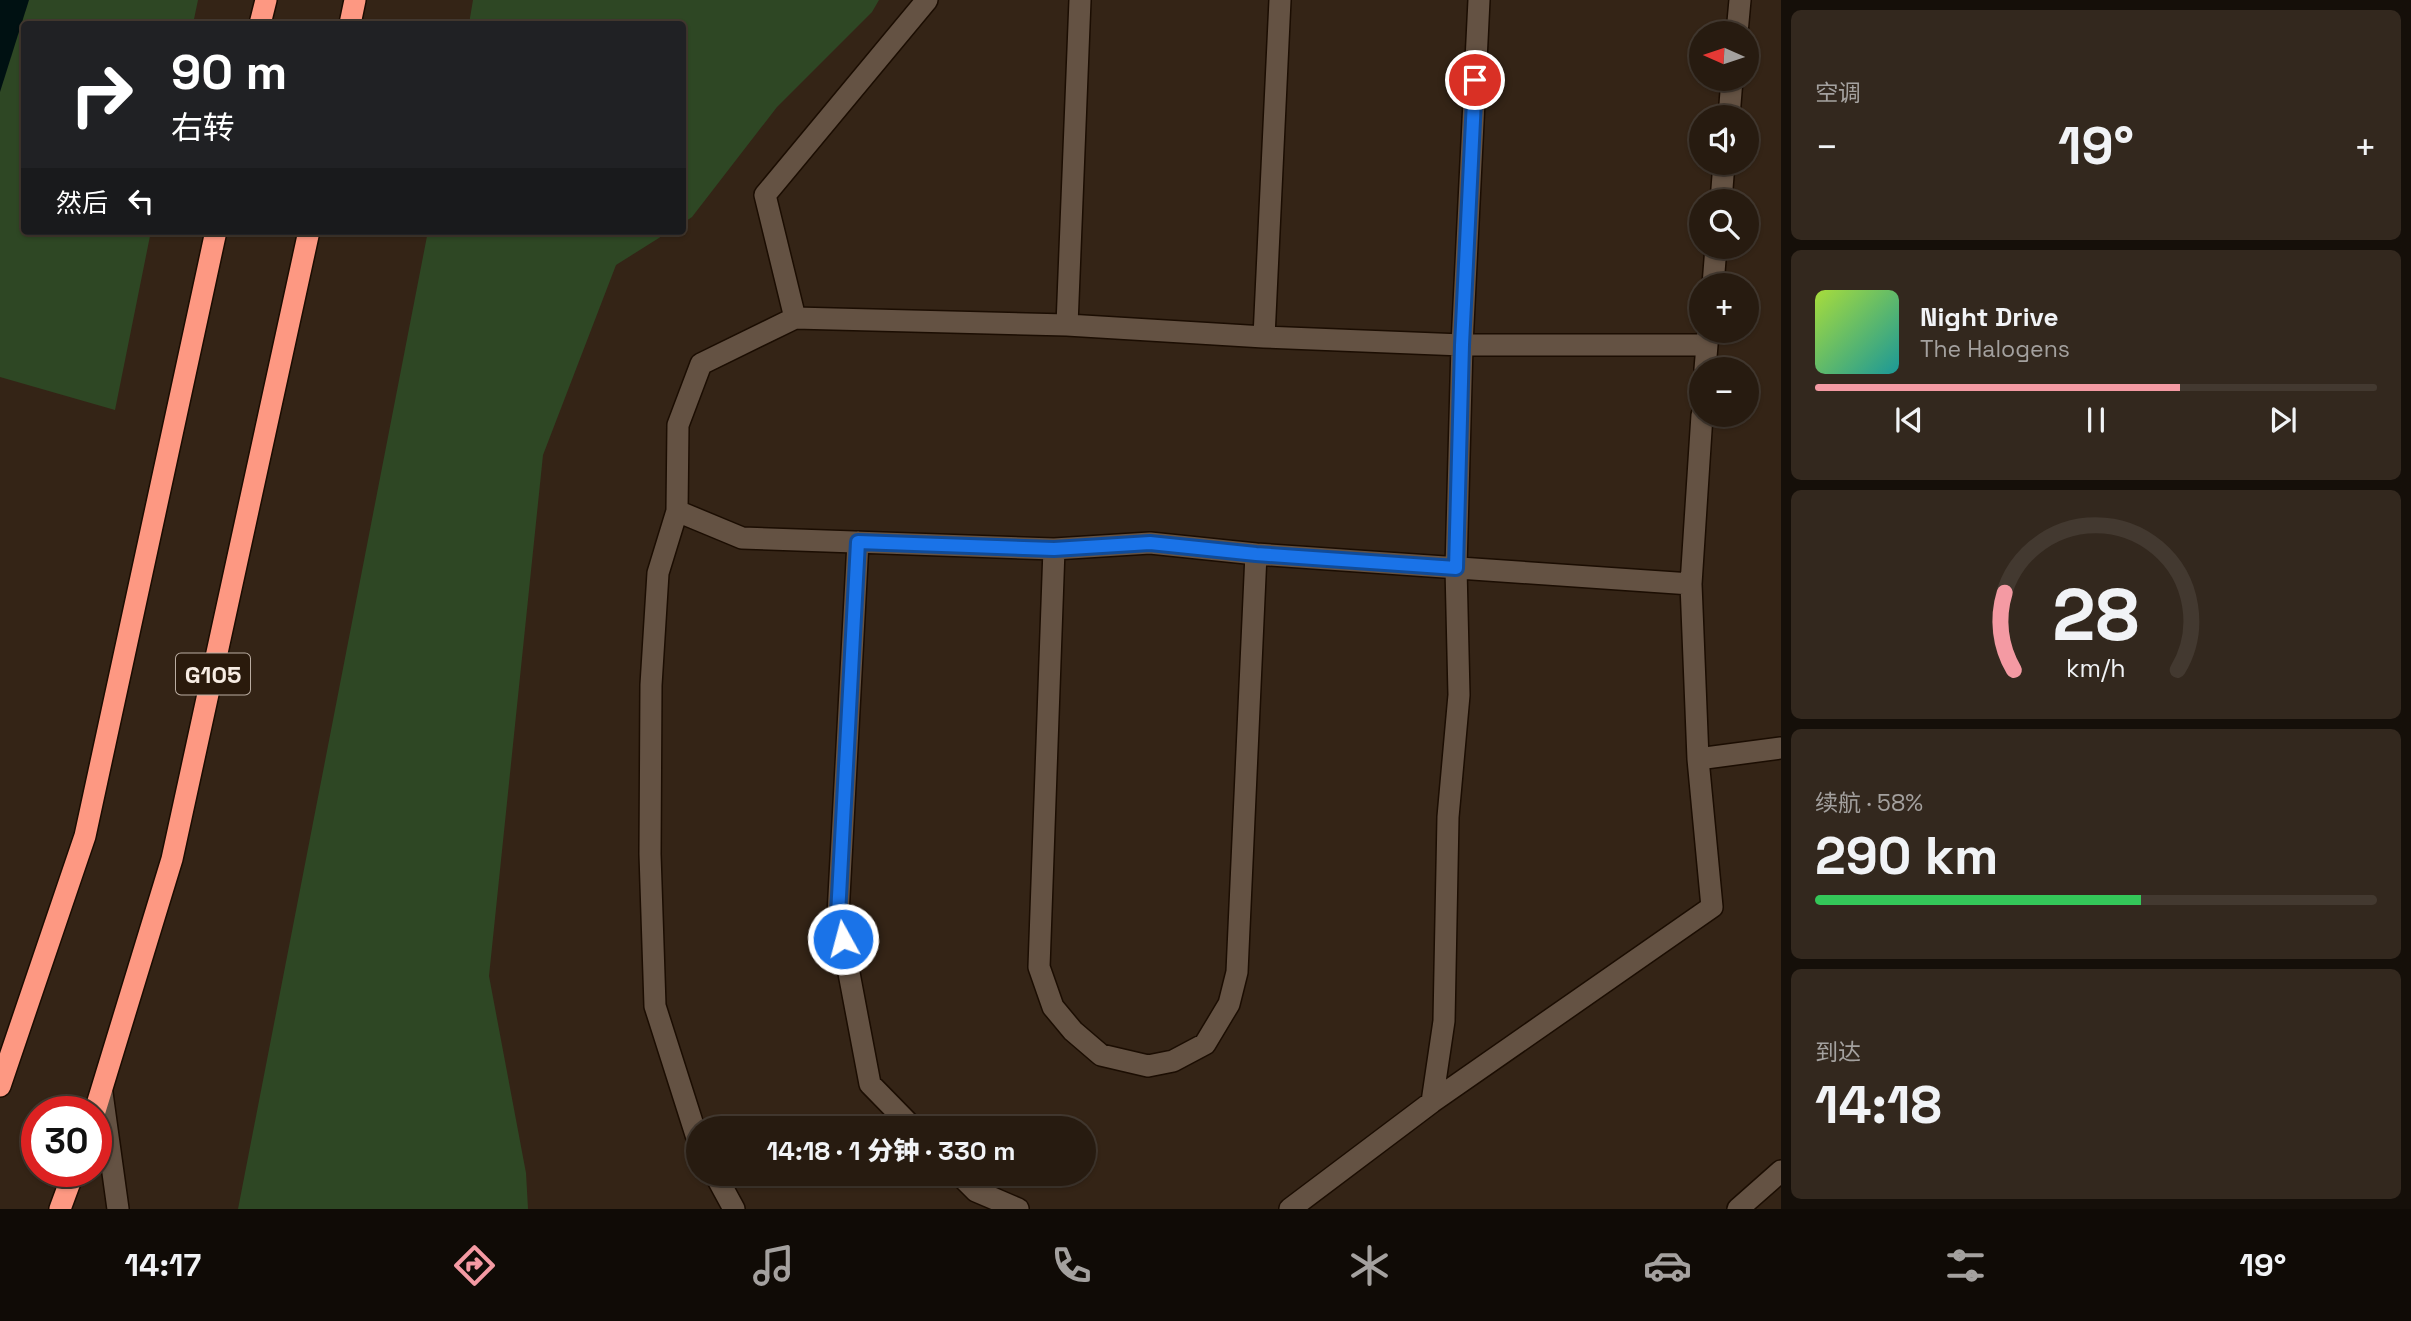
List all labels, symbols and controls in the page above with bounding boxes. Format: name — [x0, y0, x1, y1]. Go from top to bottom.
north arrow — [1689, 21, 1759, 91]
map controls — [1689, 21, 1759, 427]
text: 90 m — [171, 41, 287, 103]
icon: right — [56, 49, 147, 140]
pin — [1445, 50, 1505, 110]
icon: arrive — [1456, 61, 1494, 99]
text: 空调 — [1815, 78, 1861, 108]
button: sound — [1689, 105, 1759, 175]
text: 右转 — [171, 108, 235, 148]
text: 19° — [2058, 113, 2134, 179]
text: − — [1815, 123, 1839, 171]
text: + — [2353, 123, 2377, 171]
icon: left — [122, 182, 160, 220]
text: 然后 — [56, 186, 108, 220]
button: search — [1689, 189, 1759, 259]
button: + — [1689, 273, 1759, 343]
text: Night Drive — [1920, 300, 2058, 334]
text: The Halogens — [1920, 334, 2070, 364]
button: − — [1689, 357, 1759, 427]
icon: previous — [1890, 401, 1928, 439]
icon: pause — [2077, 401, 2115, 439]
icon: next — [2264, 401, 2302, 439]
text: 28 — [2053, 569, 2139, 662]
text: km/h — [2066, 652, 2126, 684]
road number: G105 — [176, 654, 250, 694]
text: 续航 · 58% — [1815, 788, 1923, 818]
text: 290 km — [1815, 823, 1998, 889]
position arrow — [806, 902, 880, 976]
text: 到达 — [1815, 1037, 1861, 1067]
text: 14:18 — [1815, 1072, 1942, 1138]
speed limit sign: 30 — [21, 1096, 112, 1187]
text: 14:18 · 1 分钟 · 330 m — [767, 1134, 1015, 1168]
icon: directions — [450, 1241, 499, 1290]
icon: music — [749, 1241, 798, 1290]
icon: phone — [1047, 1241, 1096, 1290]
icon: climate — [1345, 1241, 1394, 1290]
icon: car — [1643, 1241, 1692, 1290]
icon: filters — [1941, 1241, 1990, 1290]
text: 14:17 — [125, 1245, 201, 1285]
text: 19° — [2239, 1245, 2286, 1285]

